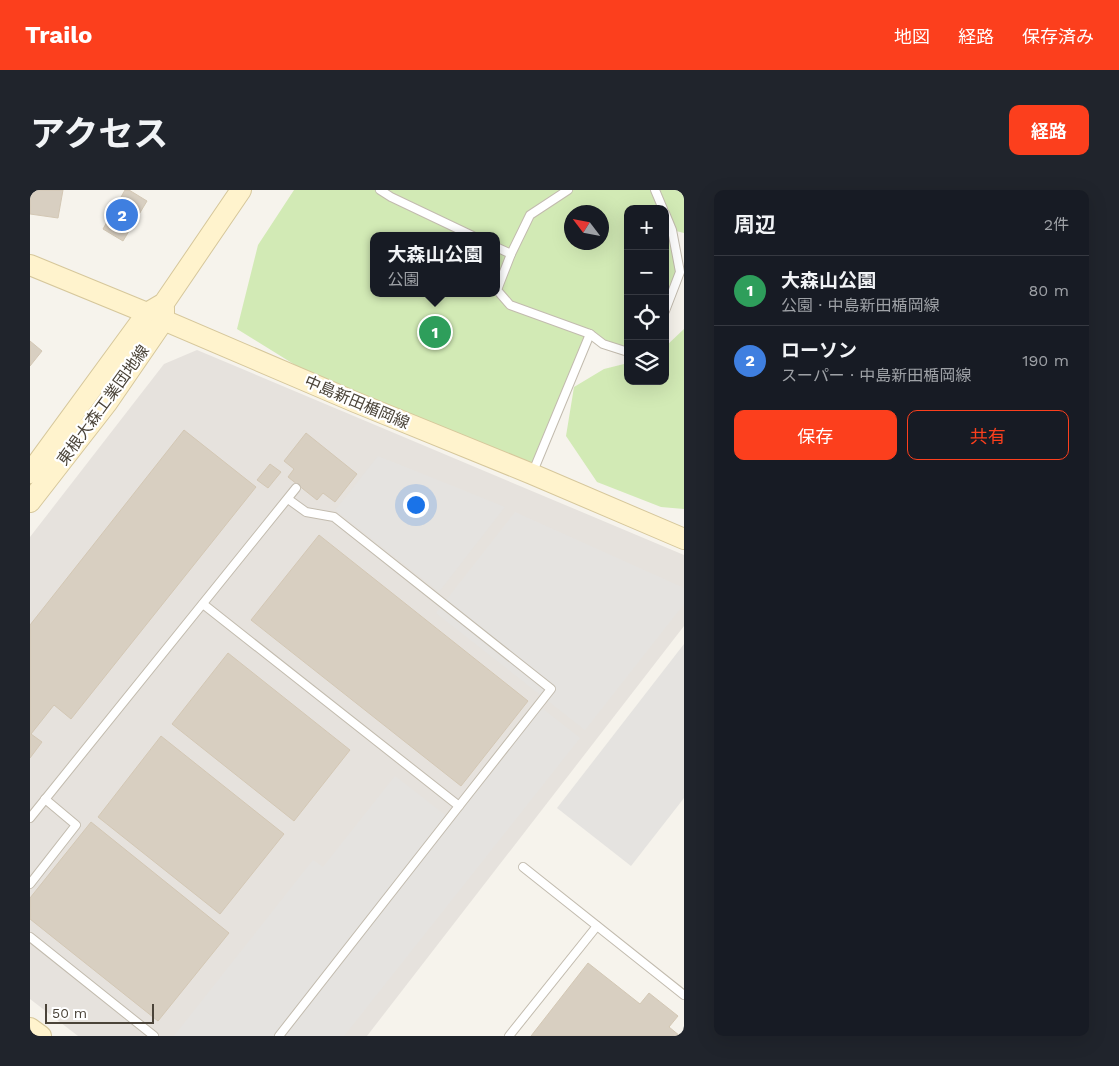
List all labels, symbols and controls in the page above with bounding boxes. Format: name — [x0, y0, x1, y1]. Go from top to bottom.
text: Trailo — [25, 21, 92, 49]
text: 地図 — [894, 26, 930, 47]
text: 経路 — [958, 26, 994, 47]
text: 保存済み — [1022, 26, 1094, 47]
button: 経路 — [1009, 105, 1089, 155]
text: アクセス — [30, 113, 168, 155]
pin: 2 — [106, 196, 138, 234]
north arrow — [564, 205, 609, 250]
map controls — [624, 205, 669, 385]
button: + — [624, 205, 669, 250]
text: 周辺 — [734, 212, 776, 237]
text: 2件 — [1044, 215, 1069, 234]
popup — [370, 232, 500, 297]
text: 大森山公園 — [387, 243, 483, 266]
button: − — [624, 250, 669, 295]
text: 大森山公園 — [781, 269, 876, 292]
text: 公園 — [387, 270, 420, 289]
text: 1 — [747, 281, 753, 300]
text: 80 m — [1028, 281, 1069, 300]
button: locate — [624, 295, 669, 340]
text: 公園 · 中島新田楯岡線 — [781, 296, 940, 315]
pin: 1 — [419, 313, 451, 351]
text: ローソン — [781, 339, 857, 362]
button: layers — [624, 340, 669, 385]
street label: 東根大森工業団地線 — [53, 341, 153, 469]
text: 2 — [745, 351, 755, 370]
text: 190 m — [1022, 351, 1069, 370]
text: スーパー · 中島新田楯岡線 — [781, 366, 971, 385]
street label: 中島新田楯岡線 — [302, 371, 412, 433]
button: 保存 — [734, 410, 897, 460]
button: 共有 — [907, 410, 1069, 460]
your location — [403, 492, 429, 518]
scale bar — [45, 1001, 154, 1024]
text: 50 m — [52, 1005, 87, 1021]

